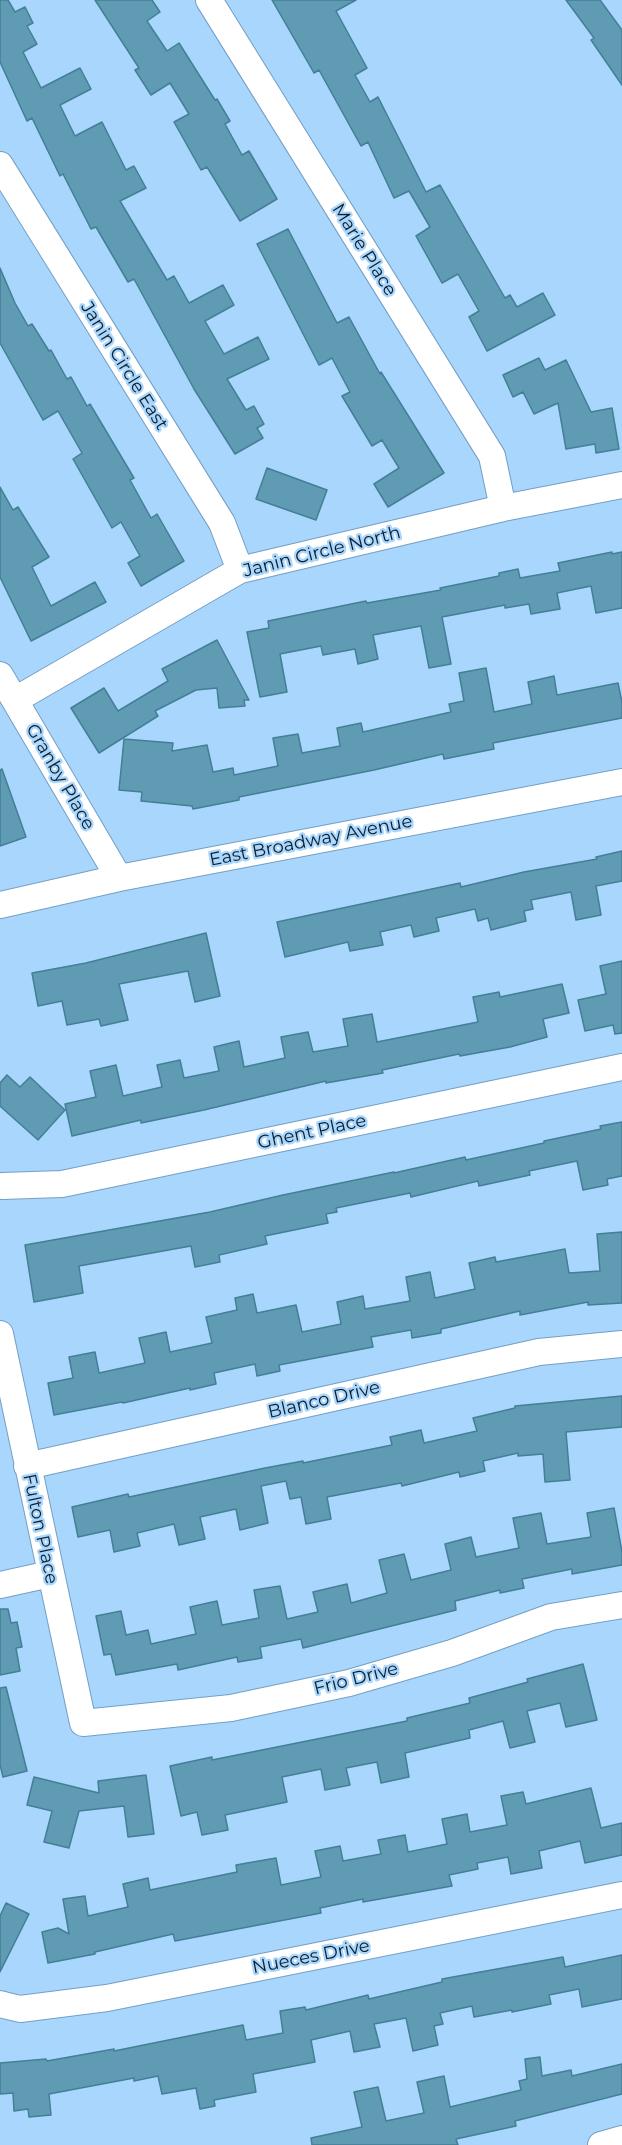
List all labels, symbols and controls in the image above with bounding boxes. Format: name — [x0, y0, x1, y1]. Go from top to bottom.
street label: Marie Place — [327, 200, 401, 300]
street label: Janin Circle East — [76, 298, 172, 434]
street label: Janin Circle North — [241, 522, 403, 582]
street label: Granby Place — [21, 720, 99, 834]
street label: East Broadway Avenue — [208, 811, 414, 871]
street label: Ghent Place — [256, 1110, 368, 1154]
street label: Blanco Drive — [266, 1377, 382, 1423]
street label: Fulton Place — [18, 1472, 62, 1586]
street label: Frio Drive — [312, 1658, 400, 1700]
street label: Nueces Drive — [250, 1935, 372, 1979]

